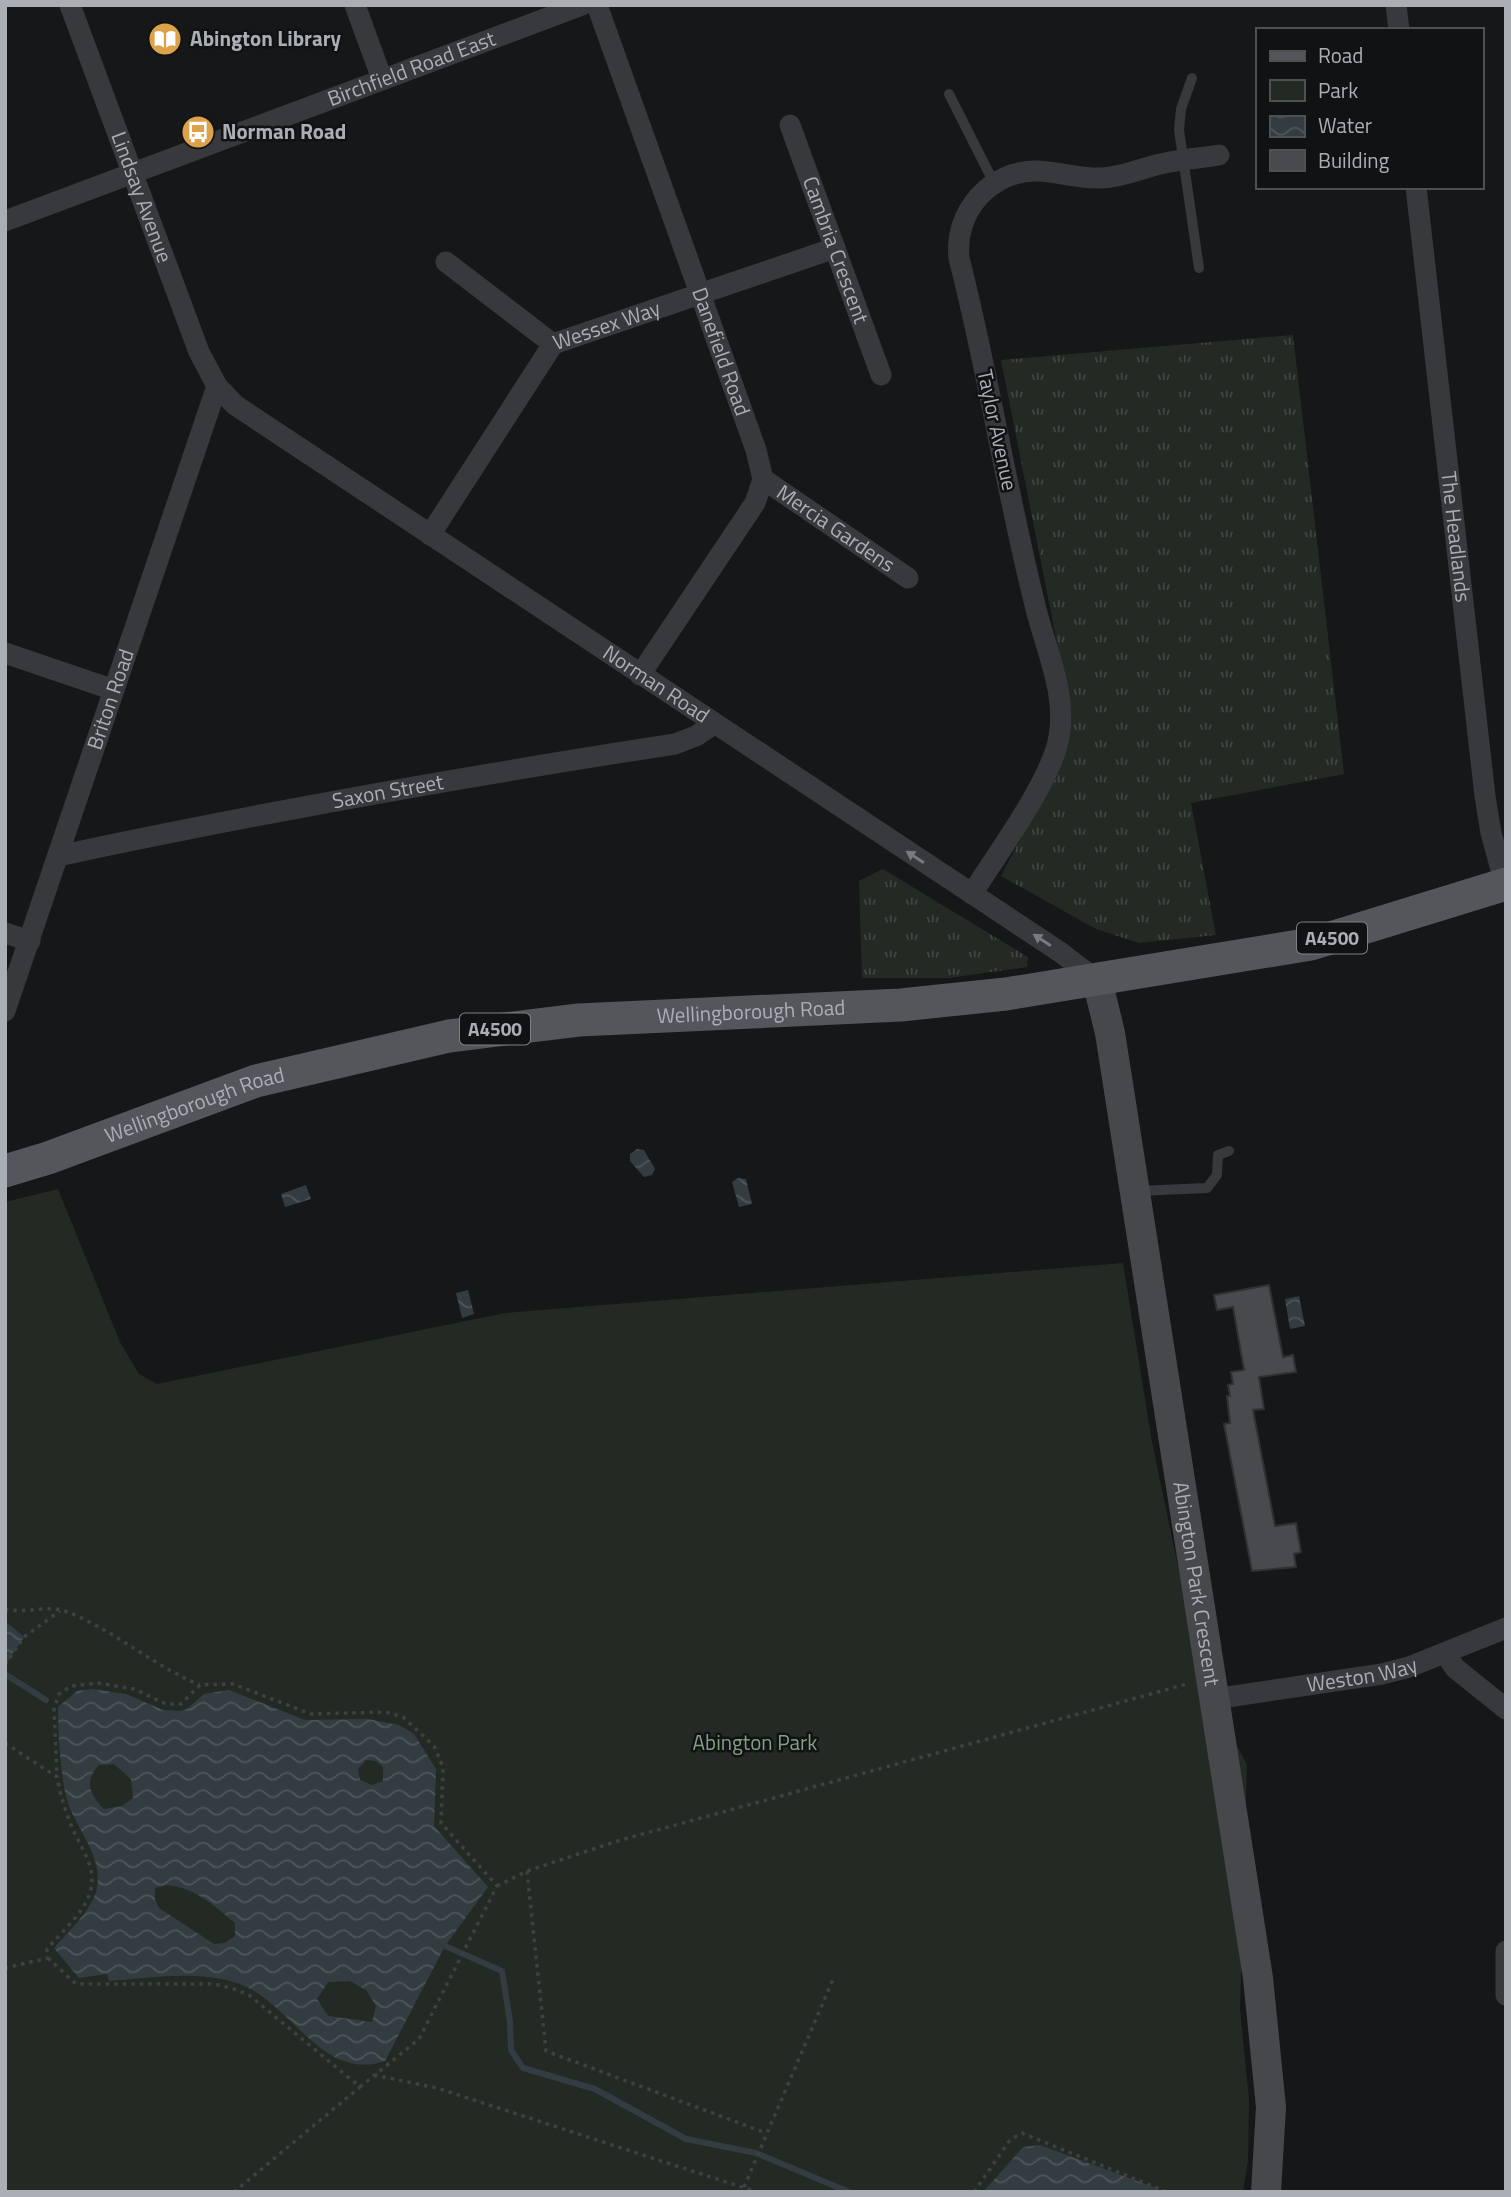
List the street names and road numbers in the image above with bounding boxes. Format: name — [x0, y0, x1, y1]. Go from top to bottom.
street label: Birchfield Road East — [323, 22, 500, 114]
street label: Lindsay Avenue — [103, 127, 181, 267]
street label: Cambria Crescent — [795, 172, 878, 328]
street label: Danefield Road — [684, 283, 759, 420]
street label: Wessex Way — [548, 292, 665, 358]
street label: Taylor Avenue — [970, 366, 1026, 493]
street label: The Headlands — [1433, 470, 1480, 604]
street label: Mercia Gardens — [770, 476, 902, 580]
street label: Norman Road — [597, 636, 716, 730]
street label: Briton Road — [78, 644, 142, 754]
street label: Saxon Street — [329, 765, 446, 816]
road number: A4500 — [1297, 922, 1367, 954]
street label: Wellingborough Road — [656, 991, 846, 1031]
road number: A4500 — [460, 1014, 530, 1044]
street label: Wellingborough Road — [100, 1058, 287, 1151]
street label: Abington Park Crescent — [1165, 1479, 1229, 1689]
street label: Weston Way — [1305, 1648, 1422, 1700]

